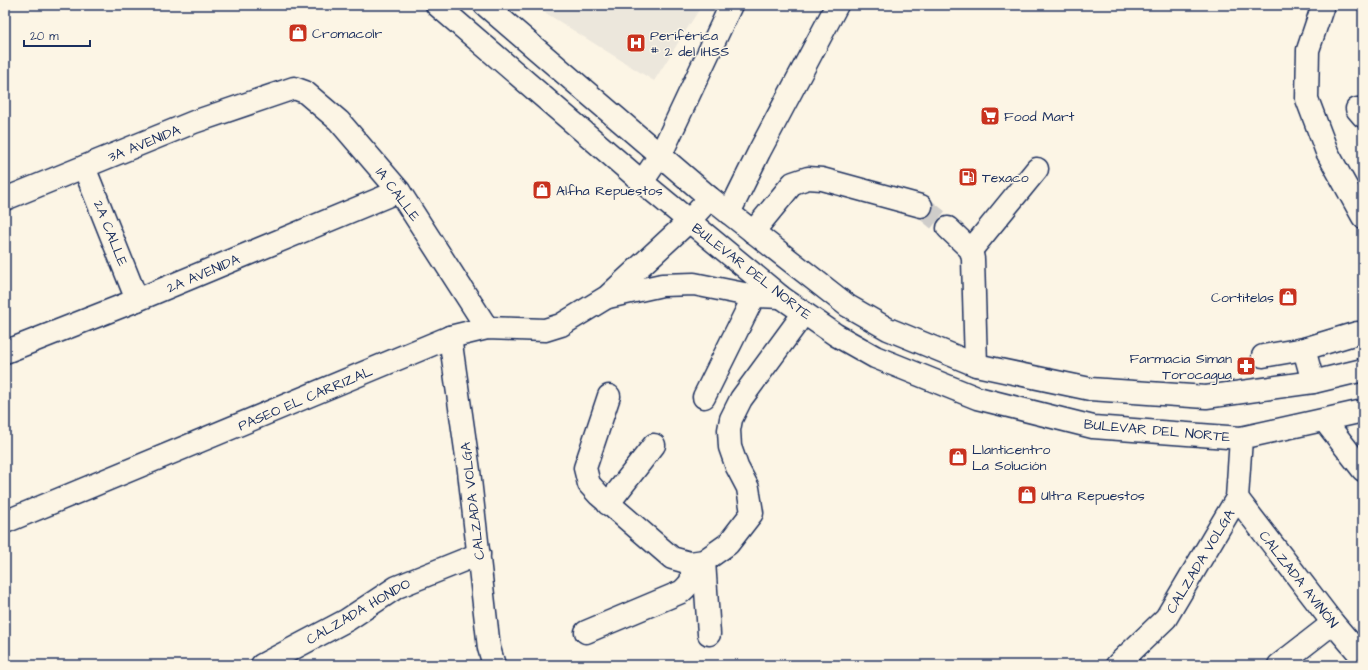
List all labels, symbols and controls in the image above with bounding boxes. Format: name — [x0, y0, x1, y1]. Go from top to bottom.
scale bar — [24, 22, 90, 48]
shop icon: Cromacolr — [287, 22, 309, 44]
place label: Cromacolr — [312, 24, 382, 44]
place label: Periférica # 2 del IHSS — [650, 26, 729, 62]
text: 20 m — [30, 28, 59, 45]
hospital icon: Periférica # 2 del IHSS — [625, 32, 647, 54]
supermarket icon: Food Mart — [979, 105, 1001, 127]
place label: Food Mart — [1004, 107, 1075, 127]
street label: 3A AVENIDA — [105, 120, 184, 168]
street label: 1A CALLE — [370, 163, 425, 226]
fuel station icon: Texaco — [957, 166, 979, 188]
place label: Texaco — [982, 168, 1029, 188]
shop icon: Alfha Repuestos — [531, 179, 553, 201]
place label: Alfha Repuestos — [556, 181, 663, 201]
street label: 2A CALLE — [88, 198, 133, 270]
street label: BULEVAR DEL NORTE — [687, 219, 816, 325]
street label: 2A AVENIDA — [164, 250, 243, 298]
shop icon: Cortitelas — [1277, 286, 1299, 308]
place label: Cortitelas — [1211, 288, 1274, 308]
place label: Farmacia Siman Torocagua — [1130, 349, 1232, 385]
pharmacy icon: Farmacia Siman Torocagua — [1235, 355, 1257, 377]
street label: PASEO EL CARRIZAL — [235, 361, 376, 436]
street label: BULEVAR DEL NORTE — [1083, 415, 1232, 447]
place label: Llanticentro La Solución — [972, 440, 1051, 476]
street label: CALZADA VOLGA — [456, 441, 490, 561]
shop icon: Llanticentro La Solución — [947, 446, 969, 468]
shop icon: Ultra Repuestos — [1016, 484, 1038, 506]
place label: Ultra Repuestos — [1041, 486, 1145, 506]
street label: CALZADA VOLGA — [1162, 505, 1240, 618]
street label: CALZADA AVINÓN — [1254, 527, 1343, 633]
street label: CALZADA HONDO — [303, 574, 414, 650]

